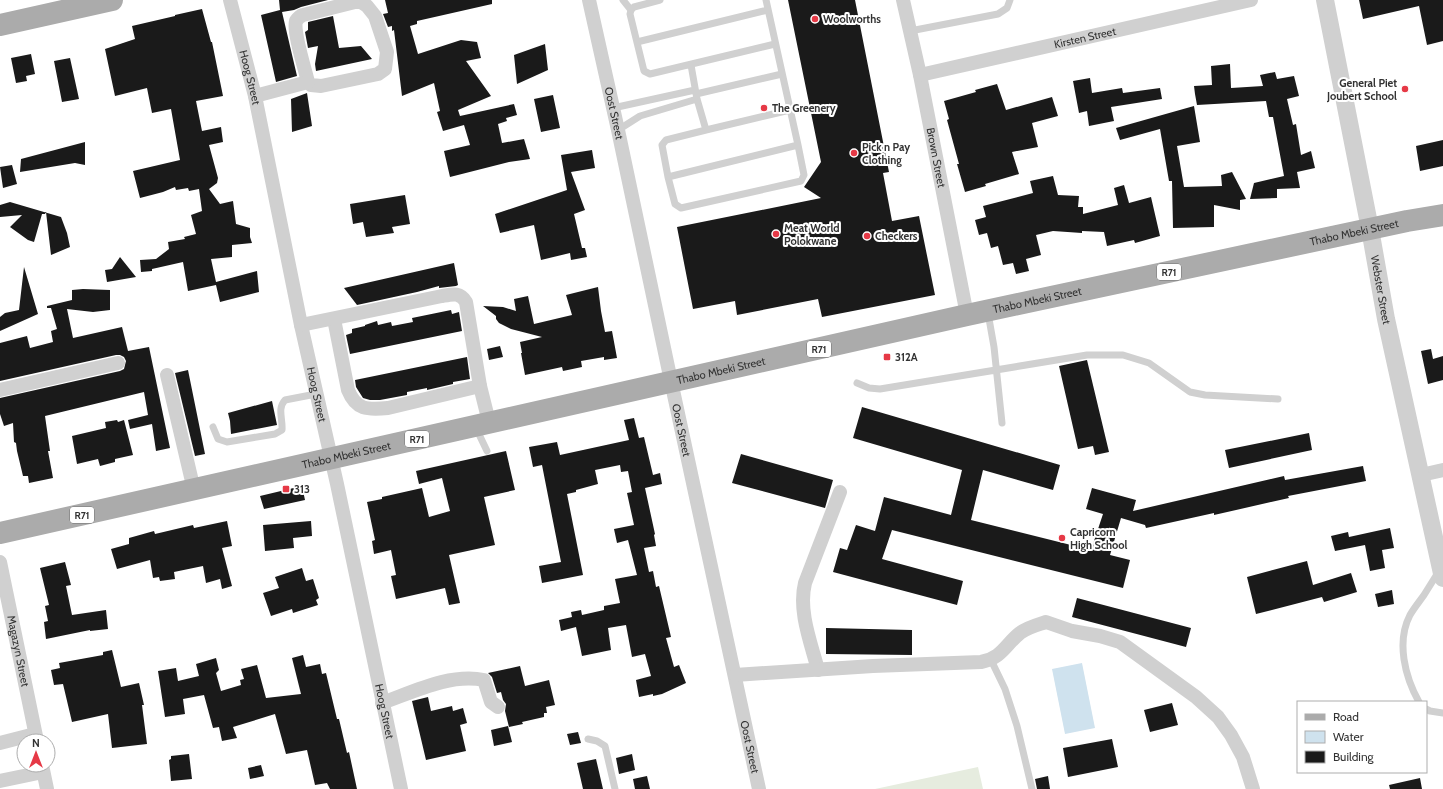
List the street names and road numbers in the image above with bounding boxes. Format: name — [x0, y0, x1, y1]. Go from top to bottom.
street label: Kirsten Street — [1052, 24, 1117, 51]
street label: Hoog Street — [236, 49, 264, 106]
street label: Oost Street — [602, 86, 627, 141]
street label: Brown Street — [923, 126, 949, 189]
street label: Thabo Mbeki Street — [1308, 216, 1400, 249]
street label: Webster Street — [1368, 254, 1394, 326]
road number: R71 — [1157, 264, 1181, 280]
street label: Thabo Mbeki Street — [991, 284, 1083, 316]
road number: R71 — [807, 341, 831, 357]
street label: Thabo Mbeki Street — [675, 354, 767, 387]
street label: Hoog Street — [304, 366, 330, 424]
street label: Oost Street — [669, 402, 694, 458]
road number: R71 — [405, 431, 429, 447]
street label: Thabo Mbeki Street — [301, 438, 392, 472]
road number: R71 — [70, 507, 94, 523]
street label: Magazyn Street — [4, 614, 33, 688]
street label: Hoog Street — [372, 682, 397, 740]
street label: Oost Street — [737, 719, 762, 775]

